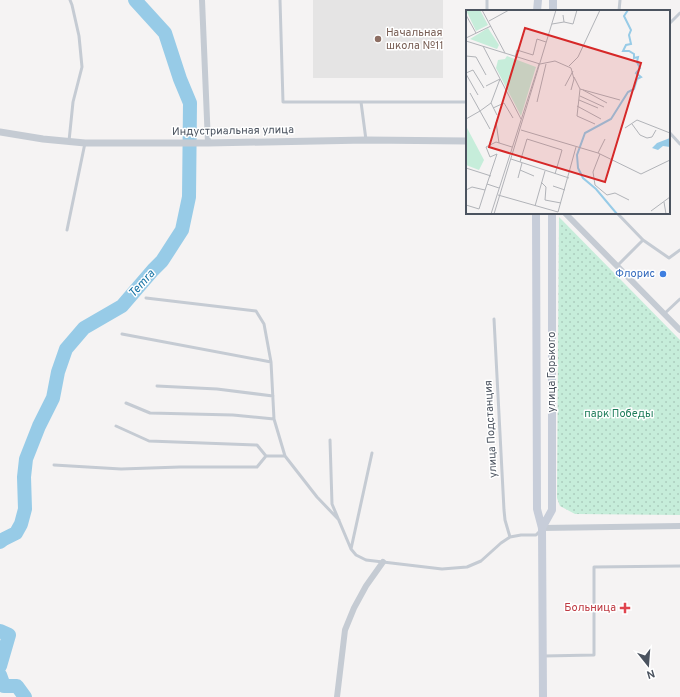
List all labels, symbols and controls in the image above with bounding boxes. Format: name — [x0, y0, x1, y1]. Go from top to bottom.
inset map — [466, 10, 670, 214]
place label: Начальная школа №11 — [386, 26, 444, 53]
marker: Начальная школа №11 — [373, 34, 383, 44]
street label: Индустриальная улица — [172, 123, 294, 139]
water label: Temra — [125, 266, 159, 301]
place label: Флорис — [615, 267, 655, 281]
marker: Флорис — [658, 269, 668, 279]
street label: улица Горького — [545, 332, 559, 412]
street label: улица Подстанция — [481, 380, 501, 478]
park label: парк Победы — [584, 407, 654, 421]
place label: Больница — [564, 601, 616, 615]
marker: Больница — [619, 602, 631, 614]
north arrow — [628, 645, 668, 685]
text: N — [645, 666, 656, 681]

